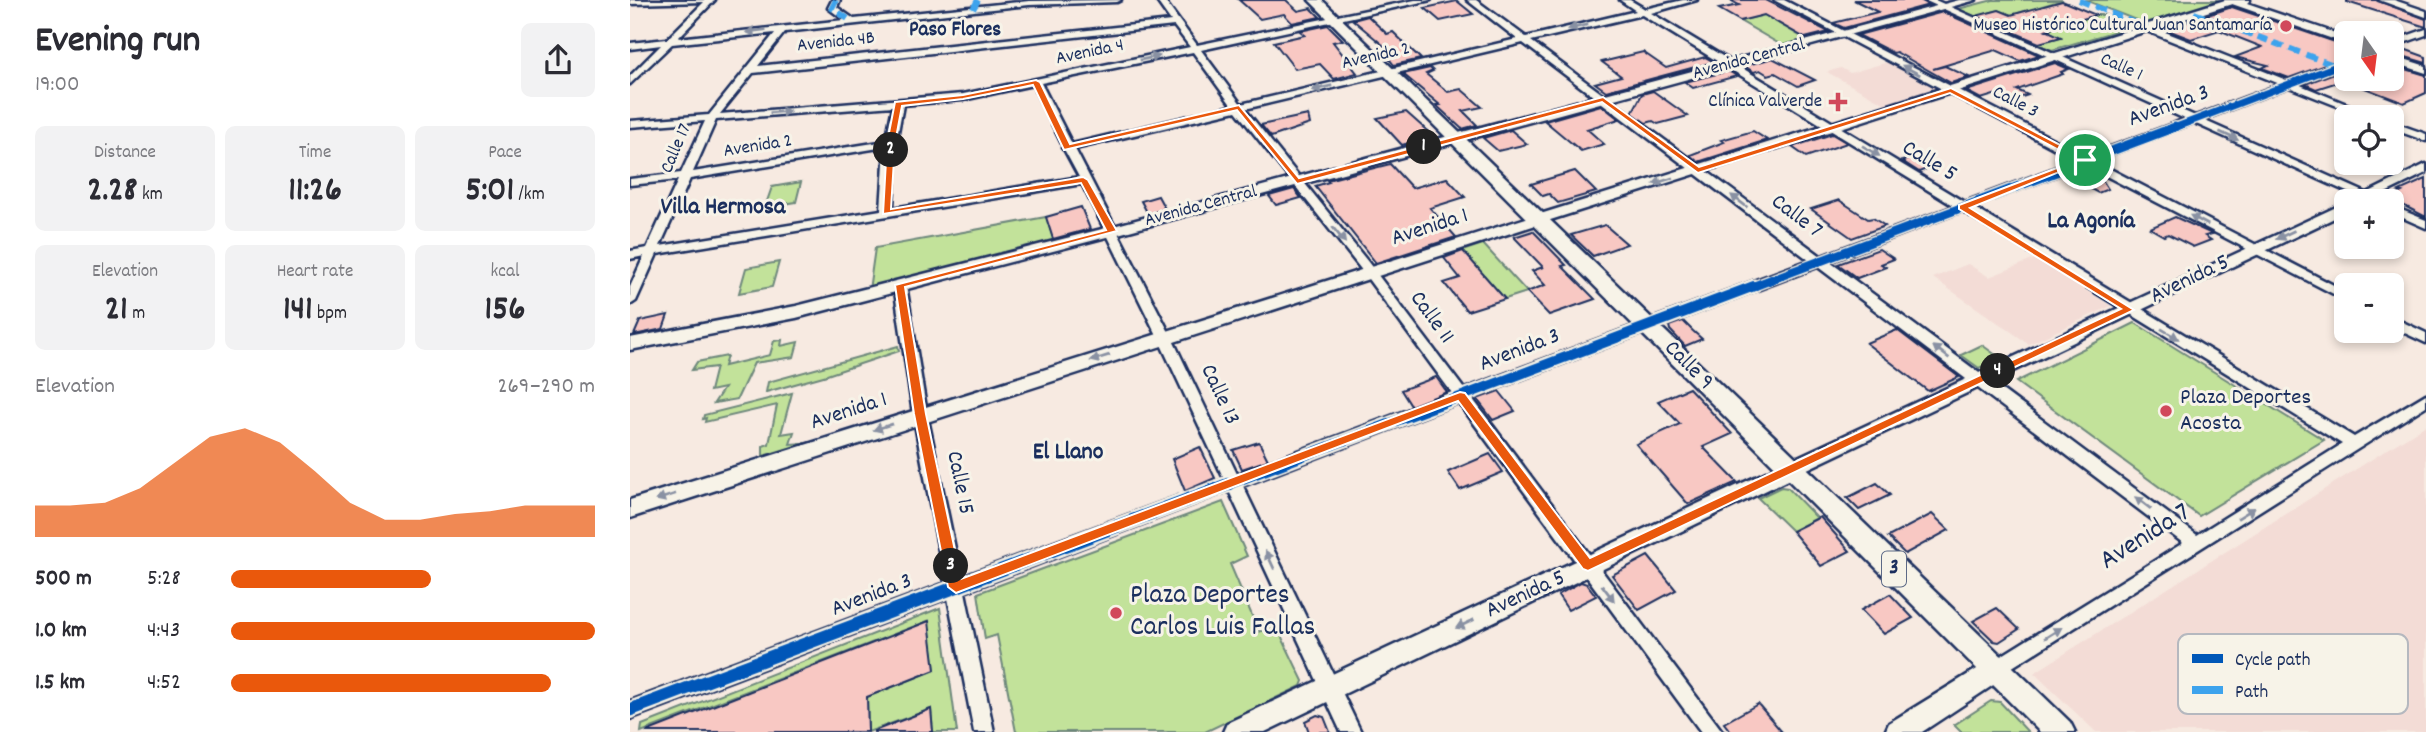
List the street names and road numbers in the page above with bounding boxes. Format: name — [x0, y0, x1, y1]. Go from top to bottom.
street label: Avenida 4B — [796, 25, 876, 61]
street label: Avenida Central — [1690, 32, 1809, 88]
street label: Avenida 4 — [1053, 33, 1127, 73]
street label: Avenida 2 — [1339, 36, 1413, 78]
street label: Calle 1 — [2095, 47, 2147, 89]
street label: Avenida 3 — [2124, 77, 2214, 137]
street label: Calle 3 — [1987, 80, 2043, 126]
street label: Calle 17 — [655, 120, 699, 178]
street label: Avenida 2 — [722, 128, 794, 166]
street label: Calle 5 — [1895, 133, 1963, 191]
street label: Avenida Central — [1142, 179, 1261, 235]
street label: Calle 7 — [1763, 187, 1829, 247]
street label: Avenida 1 — [1387, 200, 1473, 256]
street label: Avenida 5 — [2145, 247, 2235, 313]
street label: Calle 11 — [1400, 285, 1462, 351]
street label: Avenida 3 — [1475, 321, 1565, 381]
street label: Calle 9 — [1655, 333, 1721, 399]
street label: Calle 13 — [1191, 359, 1247, 431]
street label: Avenida 1 — [806, 384, 892, 440]
street label: Calle 15 — [936, 448, 982, 518]
street label: Avenida 7 — [2093, 494, 2199, 582]
road number: 3 — [1882, 552, 1906, 586]
street label: Avenida 5 — [1481, 562, 1571, 628]
street label: Avenida 3 — [827, 566, 917, 626]

